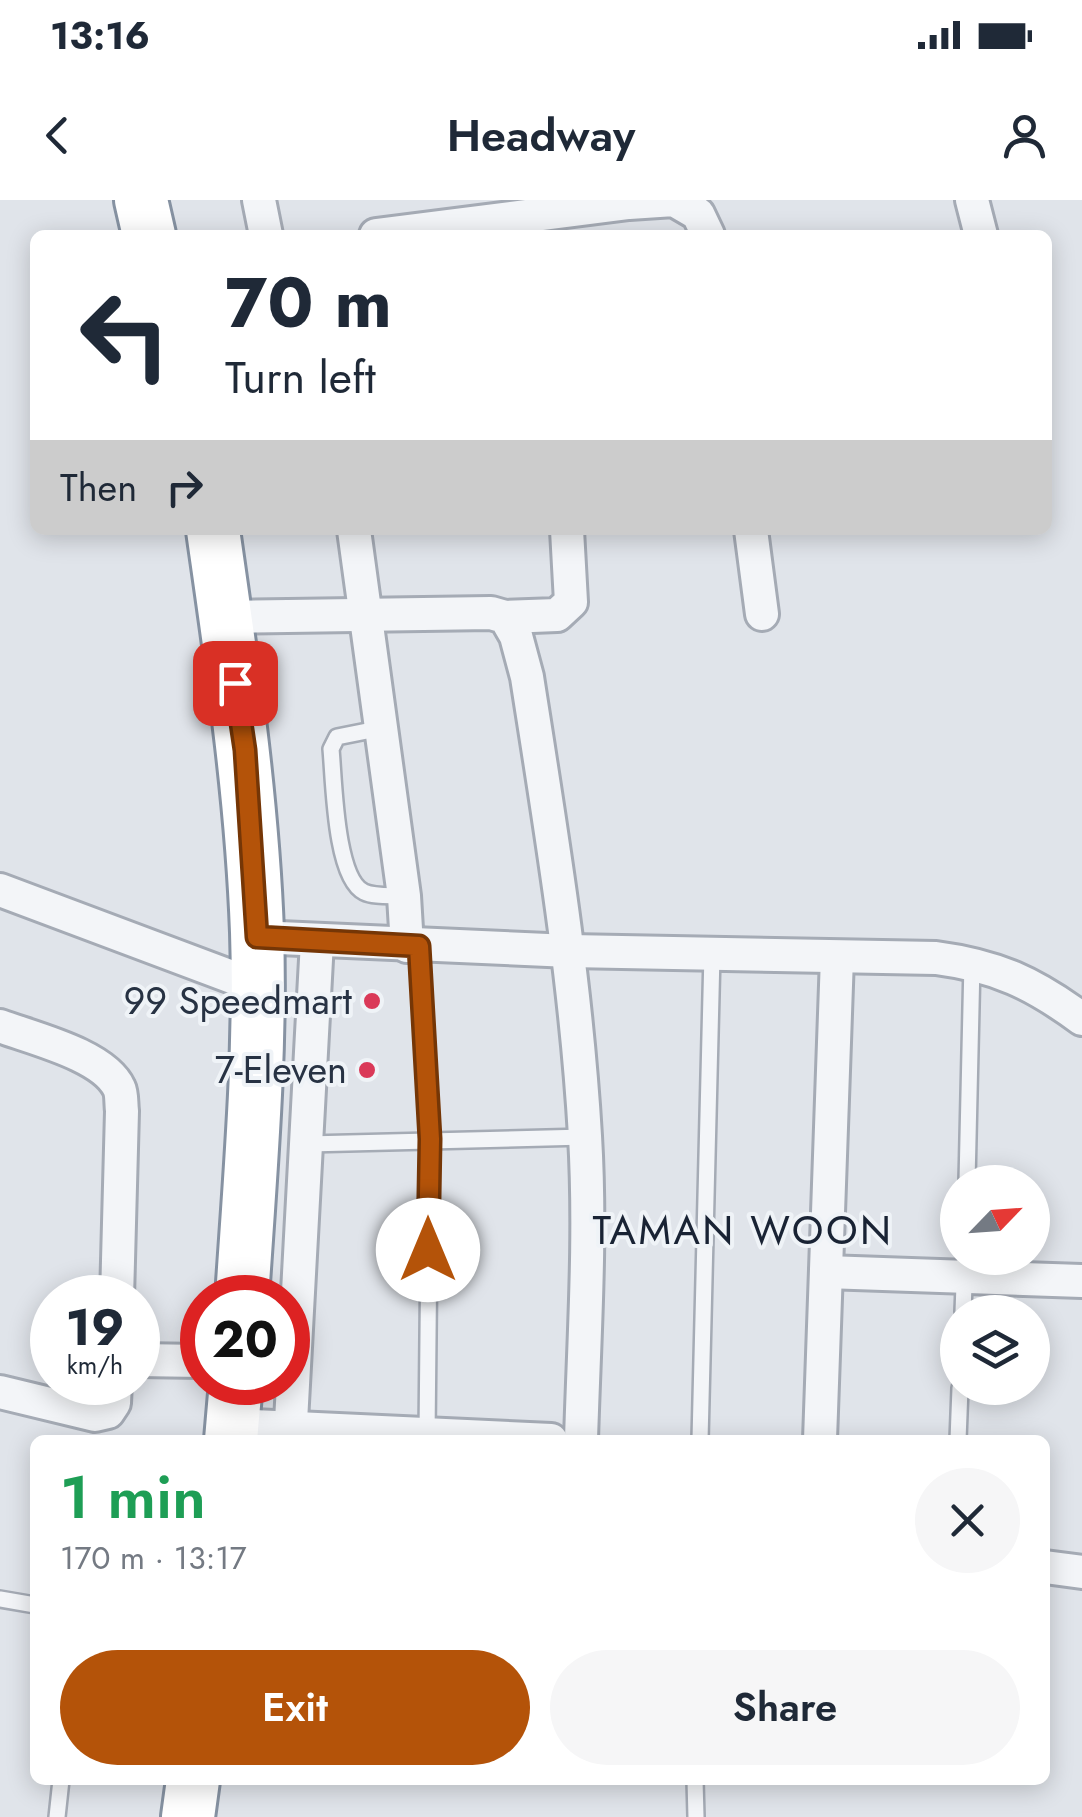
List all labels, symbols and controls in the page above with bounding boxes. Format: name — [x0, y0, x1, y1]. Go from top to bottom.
text: 13:16 — [50, 8, 150, 63]
text: Headway — [447, 103, 635, 168]
icon: back — [30, 108, 85, 163]
icon: person — [997, 108, 1052, 163]
text: 70 m — [225, 252, 392, 353]
icon: left — [60, 270, 190, 400]
text: Turn left — [225, 345, 376, 410]
text: Then — [60, 460, 137, 515]
icon: right — [157, 460, 212, 515]
pin — [193, 641, 278, 726]
icon: arrive — [208, 656, 263, 711]
place label: 99 Speedmart — [123, 973, 352, 1028]
marker: 99 Speedmart — [361, 990, 383, 1012]
place label: 7-Eleven — [215, 1042, 347, 1097]
marker: 7-Eleven — [356, 1059, 378, 1081]
north arrow — [940, 1165, 1050, 1275]
map controls — [940, 1165, 1050, 1405]
position arrow — [376, 1198, 480, 1302]
district label: TAMAN WOON — [593, 1201, 894, 1259]
speed limit sign: 20 — [180, 1275, 310, 1405]
text: 19 — [66, 1291, 124, 1364]
button: layers — [940, 1295, 1050, 1405]
text: km/h — [67, 1347, 123, 1383]
text: 1 min — [60, 1454, 206, 1541]
button: close — [915, 1468, 1020, 1573]
text: 170 m · 13:17 — [60, 1535, 246, 1581]
button: Exit — [60, 1650, 530, 1765]
button: Share — [550, 1650, 1020, 1765]

